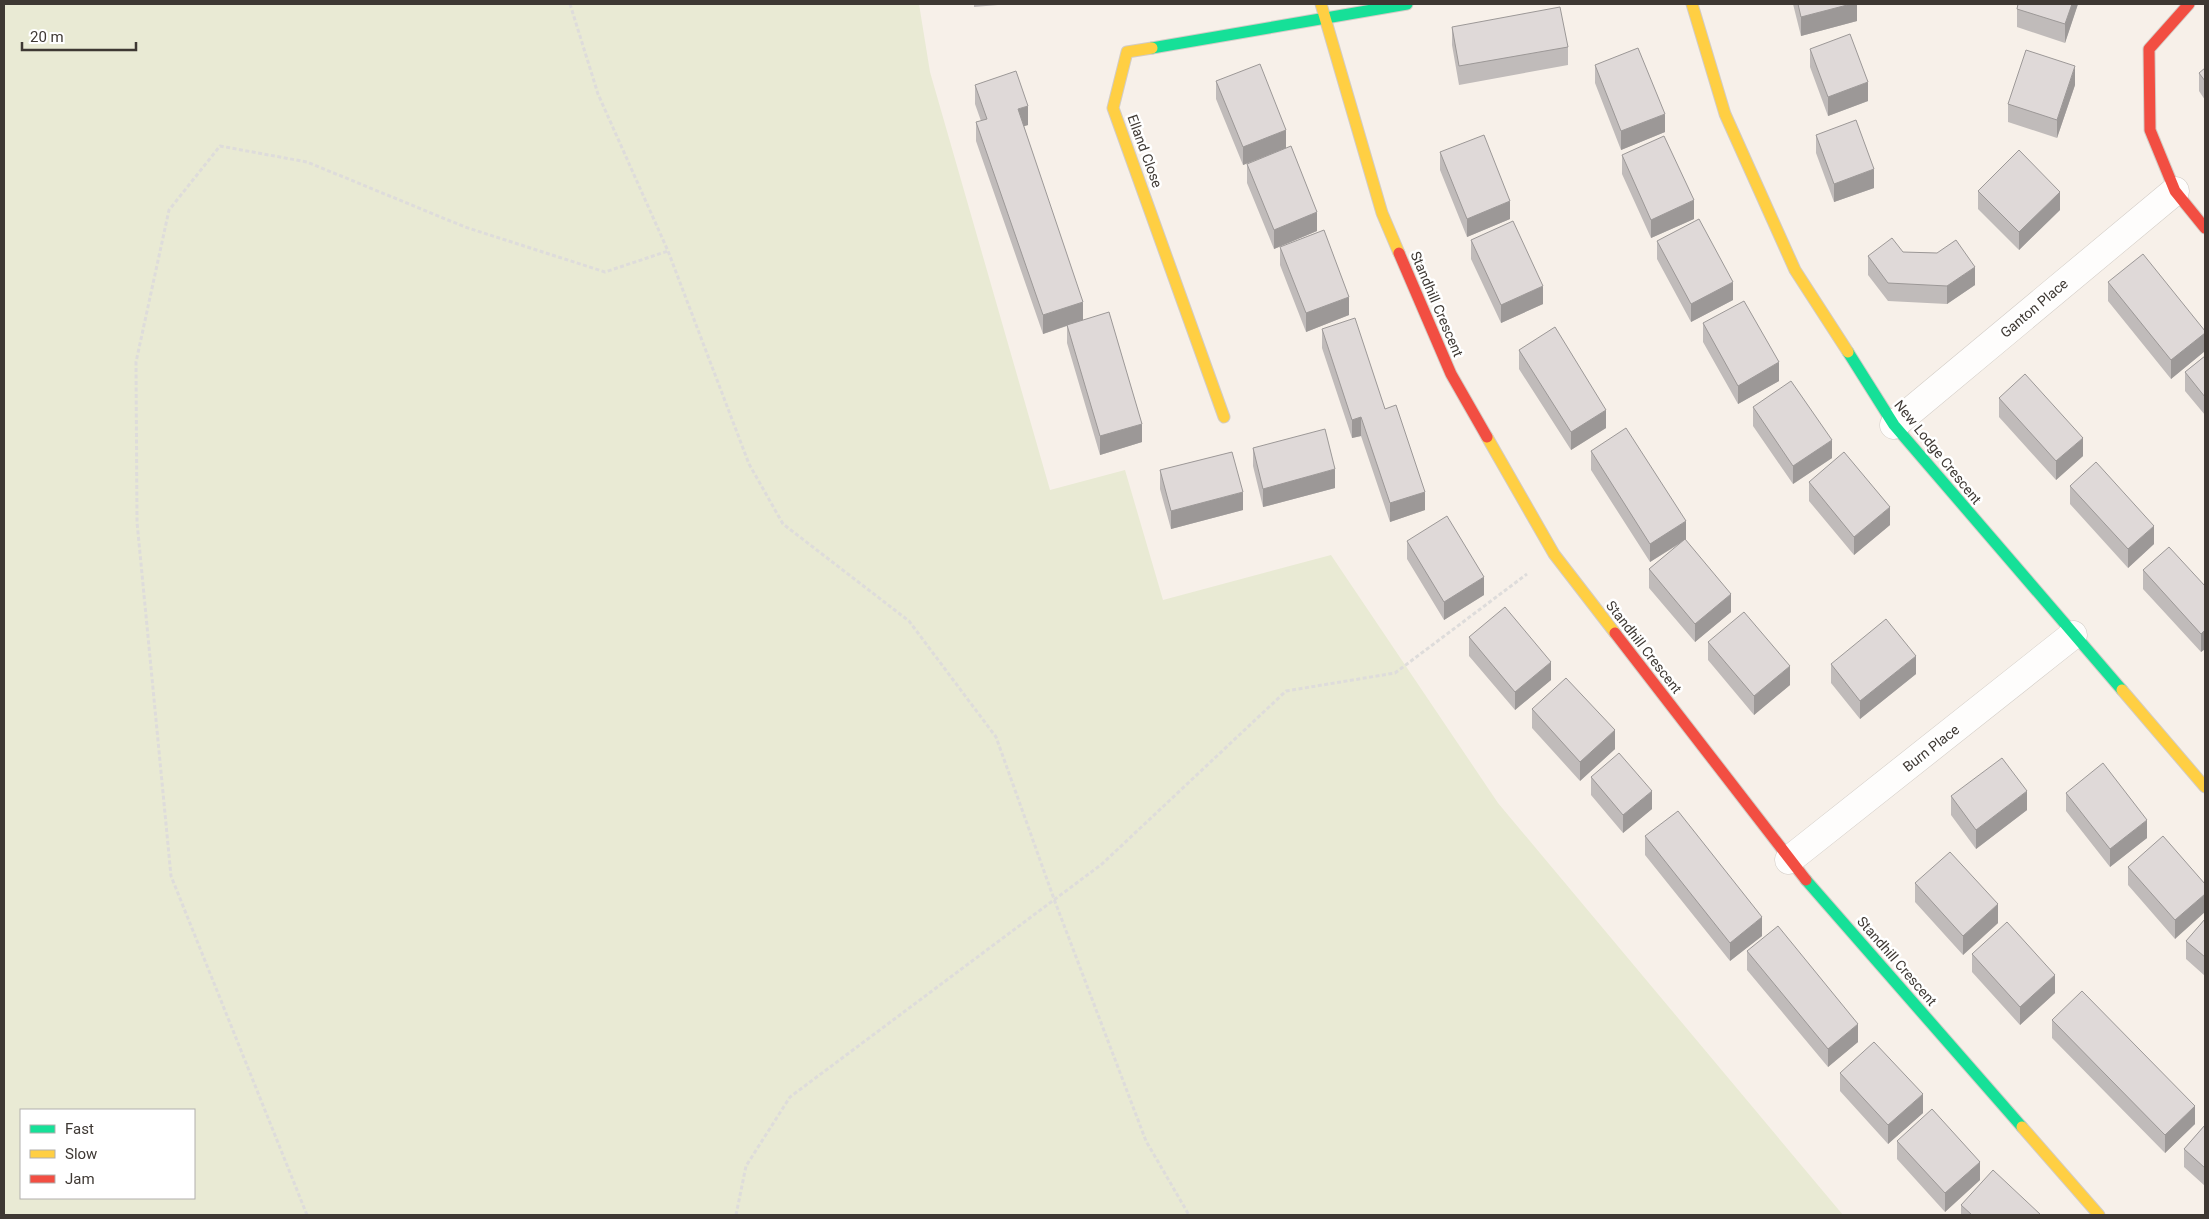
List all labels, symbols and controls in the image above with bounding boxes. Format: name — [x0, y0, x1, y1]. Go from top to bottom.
scale bar — [22, 20, 136, 52]
text: 20 m — [30, 28, 64, 46]
street label: Elland Close — [1124, 112, 1166, 190]
street label: Standhill Crescent — [1408, 249, 1467, 360]
street label: Ganton Place — [1997, 275, 2071, 341]
street label: New Lodge Crescent — [1891, 397, 1985, 507]
street label: Standhill Crescent — [1603, 598, 1685, 697]
street label: Burn Place — [1900, 721, 1962, 775]
street label: Standhill Crescent — [1854, 913, 1940, 1009]
legend — [20, 1109, 195, 1199]
text: Fast — [65, 1120, 94, 1138]
text: Slow — [65, 1145, 97, 1163]
text: Jam — [65, 1170, 95, 1188]

